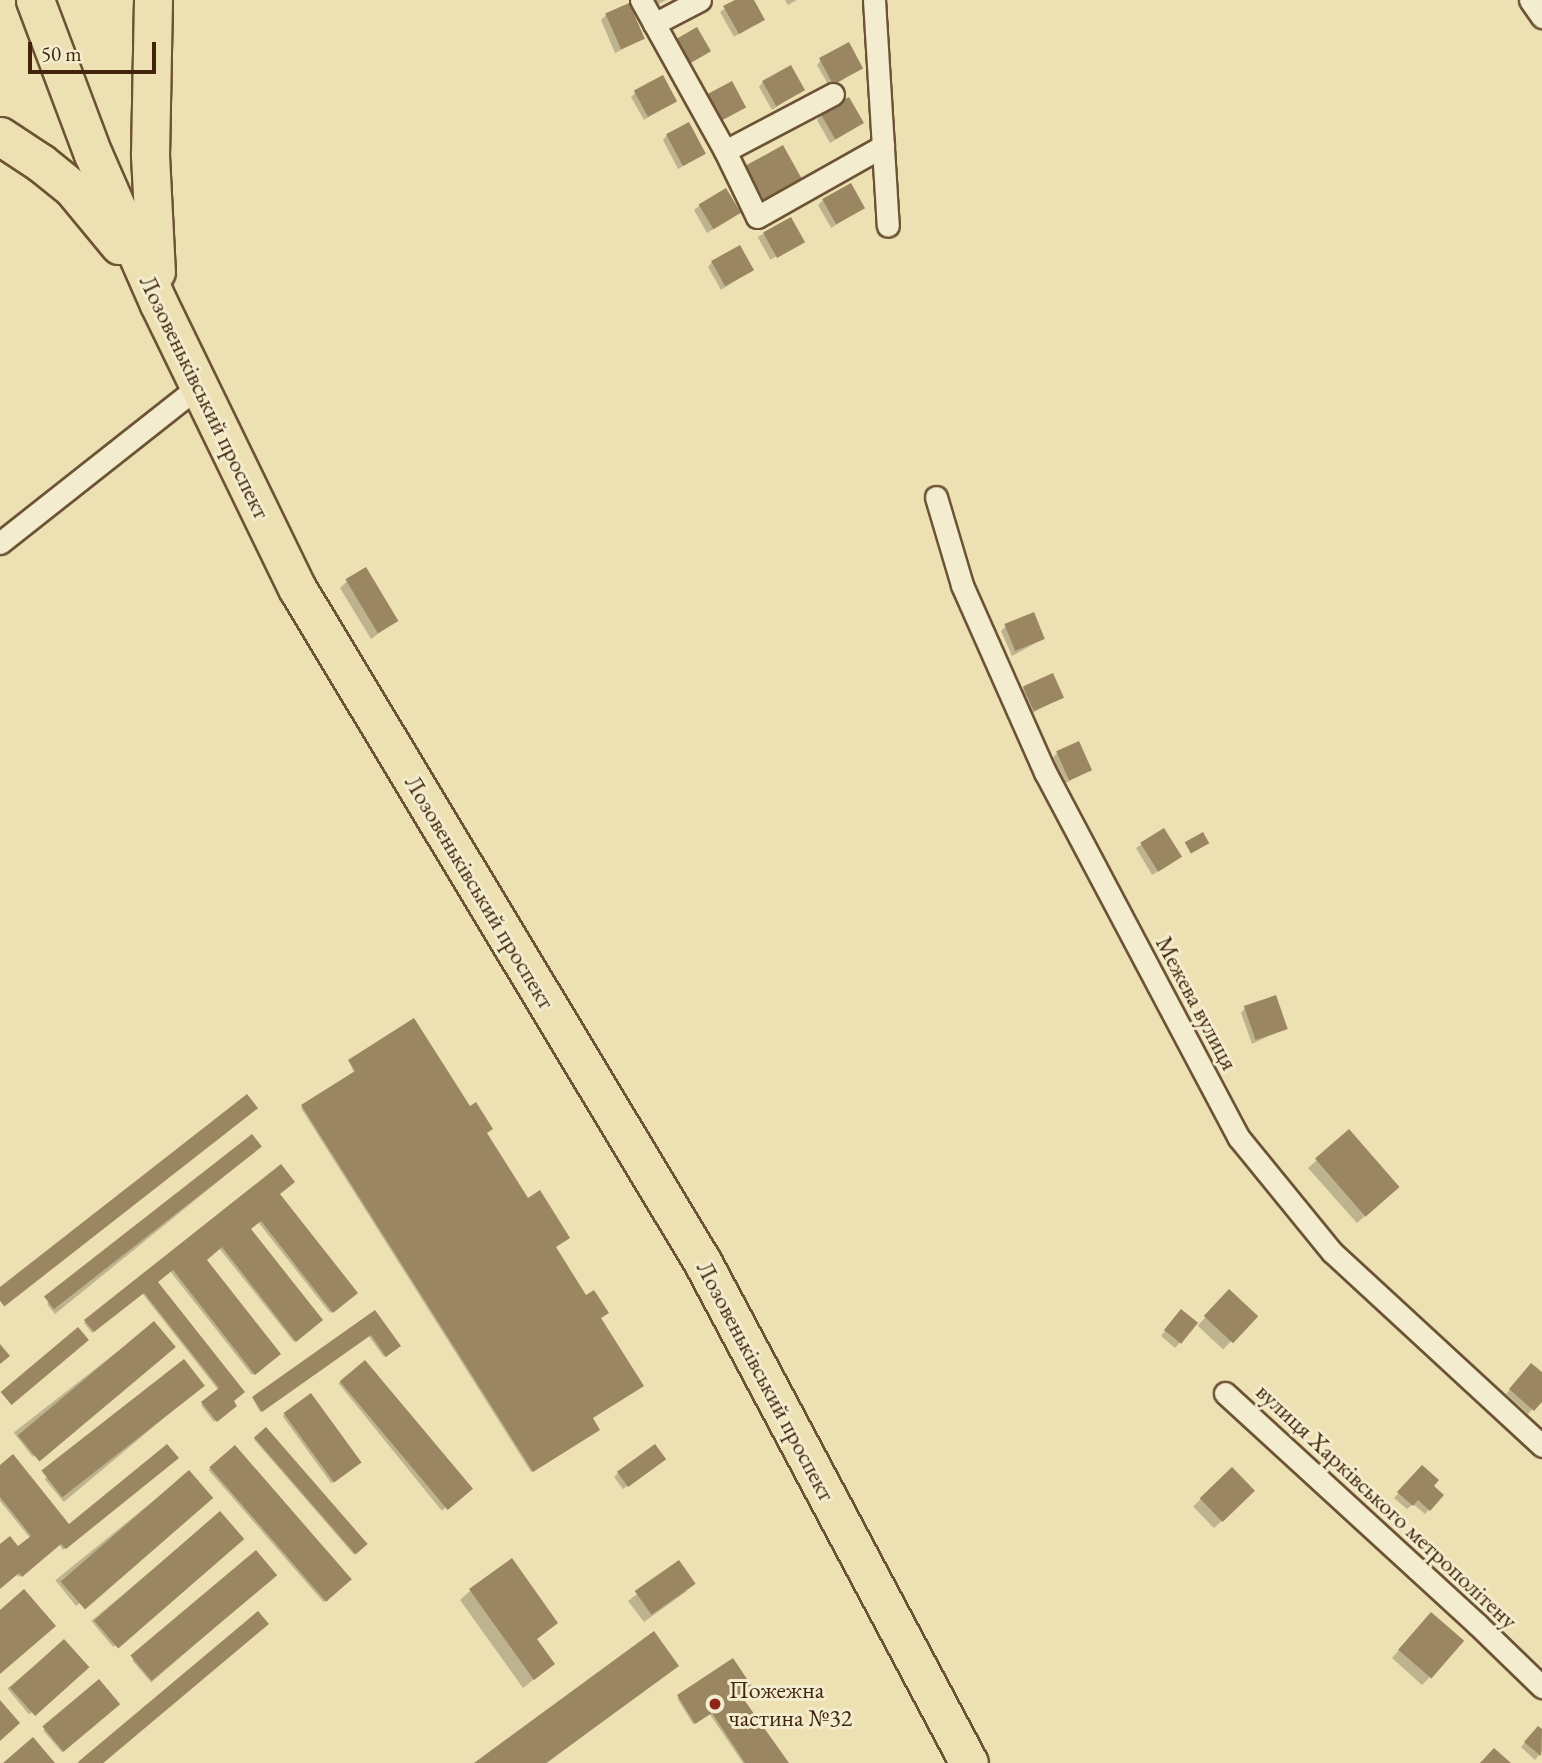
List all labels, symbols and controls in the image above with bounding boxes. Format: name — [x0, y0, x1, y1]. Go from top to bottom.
scale bar — [32, 28, 159, 72]
text: 50 m — [41, 40, 82, 67]
street label: Лозовеньківський проспект — [133, 270, 277, 524]
street label: Лозовеньківський проспект — [399, 770, 561, 1014]
street label: Межева вулиця — [1150, 931, 1244, 1075]
street label: Лозовеньківський проспект — [691, 1256, 841, 1506]
street label: вулиця Харківського метрополітену — [1250, 1377, 1524, 1635]
place label: Пожежна частина №32 — [729, 1676, 852, 1732]
marker: Пожежна частина №32 — [707, 1696, 723, 1712]

